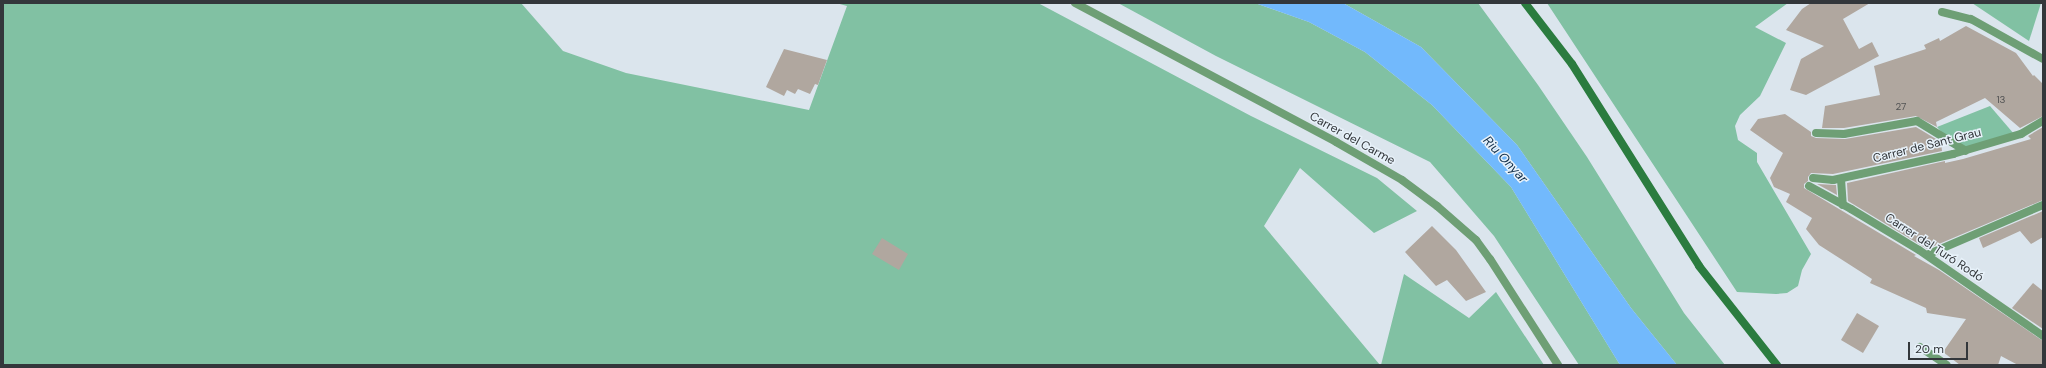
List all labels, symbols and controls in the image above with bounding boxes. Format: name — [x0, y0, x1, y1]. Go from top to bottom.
house number: 13 — [1996, 94, 2006, 106]
house number: 27 — [1896, 101, 1906, 113]
street label: Carrer del Carme — [1307, 110, 1397, 168]
street label: Carrer de Sant Grau — [1871, 126, 1983, 166]
water label: Riu Onyar — [1479, 133, 1531, 187]
street label: Carrer del Turó Rodó — [1882, 211, 1986, 285]
scale bar — [1910, 334, 1970, 360]
text: 20 m — [1915, 341, 1944, 357]

